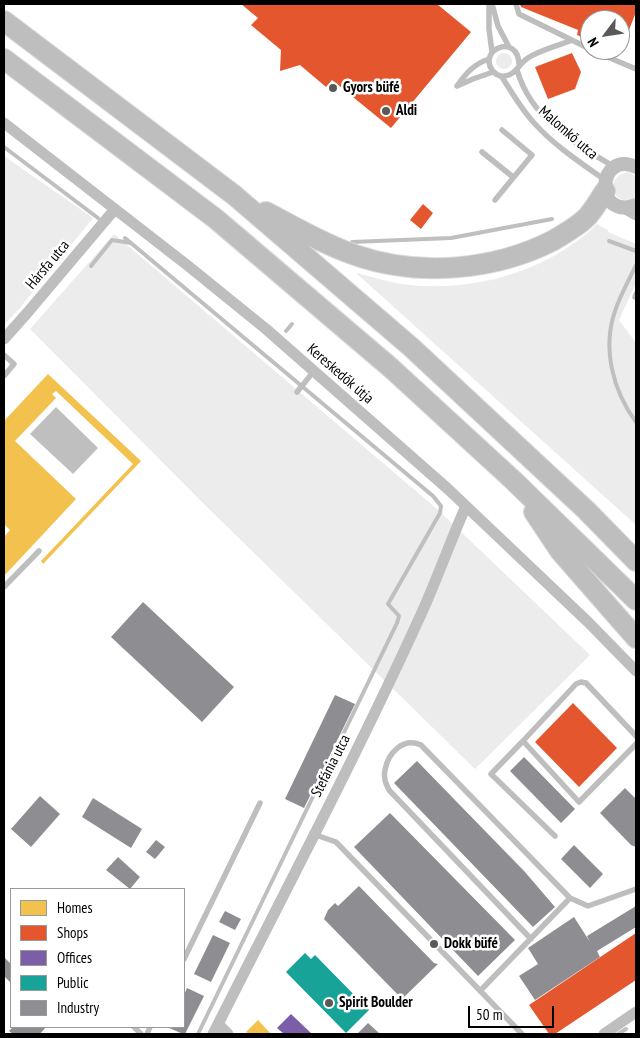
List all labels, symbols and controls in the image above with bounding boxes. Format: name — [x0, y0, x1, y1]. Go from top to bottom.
north arrow — [580, 10, 630, 60]
text: N — [583, 34, 603, 50]
place label: Gyors büfé — [343, 79, 400, 97]
marker: Gyors büfé — [327, 82, 339, 94]
place label: Aldi — [396, 102, 417, 120]
street label: Malomkő utca — [535, 102, 601, 164]
marker: Aldi — [380, 105, 392, 117]
street label: Hársfa utca — [22, 237, 74, 293]
street label: Kereskedők útja — [303, 340, 377, 408]
street label: Stefánia utca — [308, 732, 354, 800]
legend — [10, 888, 185, 1028]
text: Homes — [57, 898, 93, 917]
text: Shops — [57, 923, 88, 942]
place label: Dokk büfé — [444, 935, 498, 953]
marker: Dokk büfé — [428, 938, 440, 950]
text: Offices — [57, 948, 92, 967]
text: Public — [57, 973, 88, 992]
place label: Spirit Boulder — [339, 994, 413, 1012]
scale bar — [470, 996, 556, 1028]
marker: Spirit Boulder — [323, 997, 335, 1009]
text: Industry — [57, 998, 99, 1017]
text: 50 m — [476, 1005, 502, 1024]

